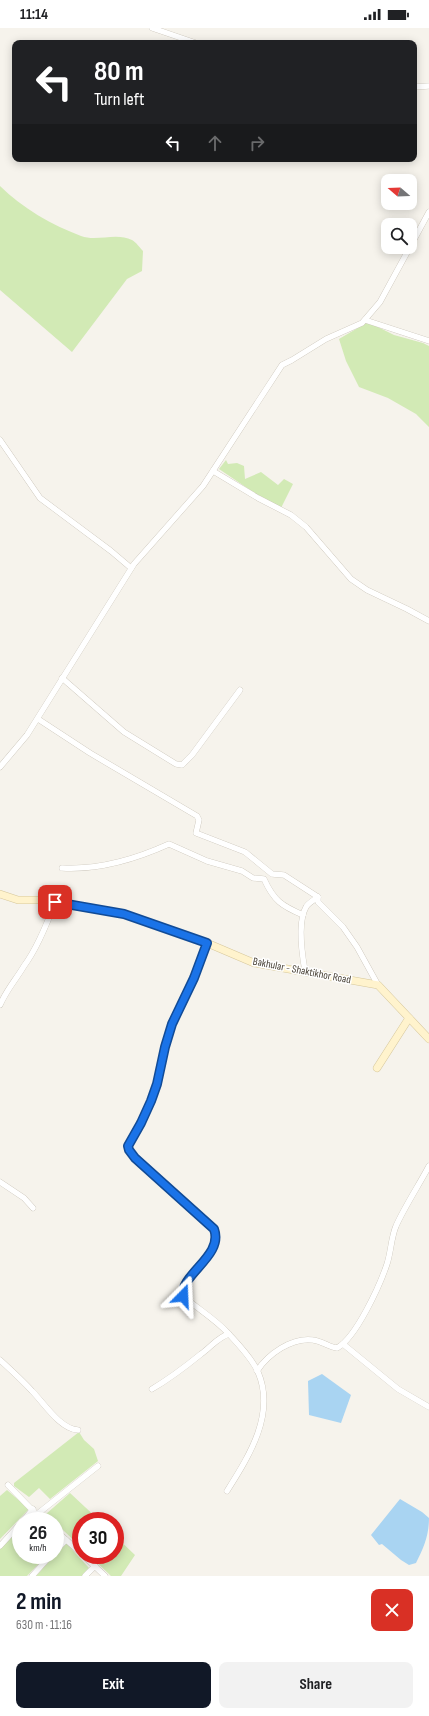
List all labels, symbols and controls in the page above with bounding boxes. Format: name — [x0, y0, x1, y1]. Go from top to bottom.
text: 11:14 — [20, 5, 48, 24]
text: 80 m — [94, 55, 143, 88]
icon: left — [28, 56, 80, 108]
text: Turn left — [94, 89, 145, 110]
icon: left — [162, 132, 184, 154]
icon: ahead — [204, 132, 226, 154]
icon: right — [246, 132, 268, 154]
north arrow — [381, 174, 417, 210]
map controls — [381, 174, 417, 254]
button: search — [381, 218, 417, 254]
pin — [38, 885, 72, 919]
icon: arrive — [44, 891, 66, 913]
street label: Bakhular - Shaktikhor Road — [252, 955, 352, 986]
position arrow — [162, 1275, 204, 1317]
speed limit sign: 30 — [72, 1512, 124, 1564]
text: 26 — [29, 1521, 47, 1545]
text: km/h — [29, 1542, 47, 1554]
text: 2 min — [16, 1587, 62, 1616]
button: close — [371, 1589, 413, 1631]
text: 630 m · 11:16 — [16, 1617, 72, 1633]
button: Exit — [16, 1662, 211, 1708]
button: Share — [219, 1662, 413, 1708]

